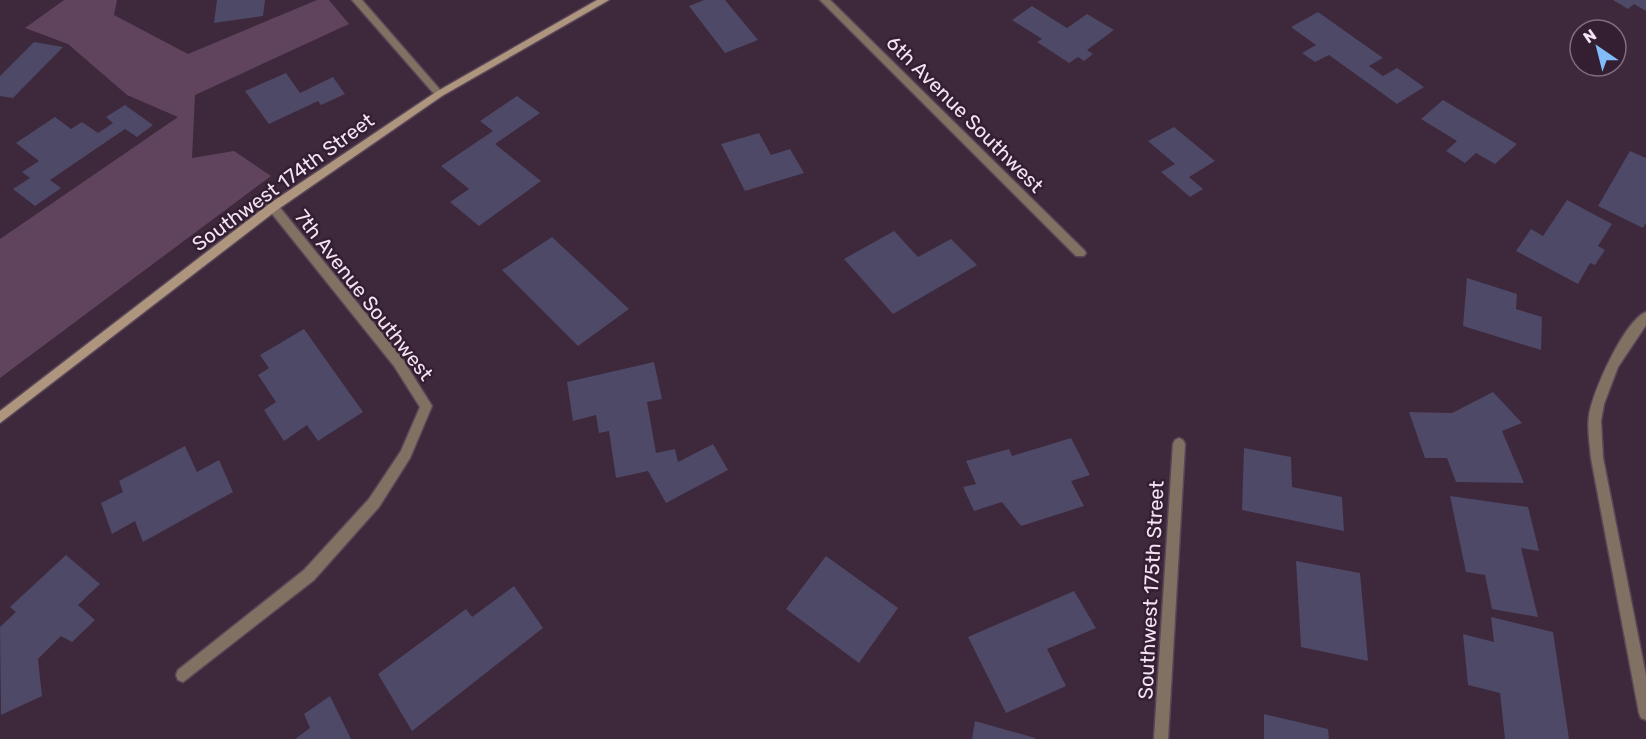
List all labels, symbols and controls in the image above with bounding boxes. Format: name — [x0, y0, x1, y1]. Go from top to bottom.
north arrow — [1568, 18, 1628, 78]
text: N — [1580, 25, 1600, 47]
street label: 6th Avenue Southwest — [882, 31, 1049, 198]
street label: Southwest 174th Street — [187, 108, 379, 256]
street label: 7th Avenue Southwest — [290, 205, 438, 385]
street label: Southwest 175th Street — [1133, 480, 1169, 700]

